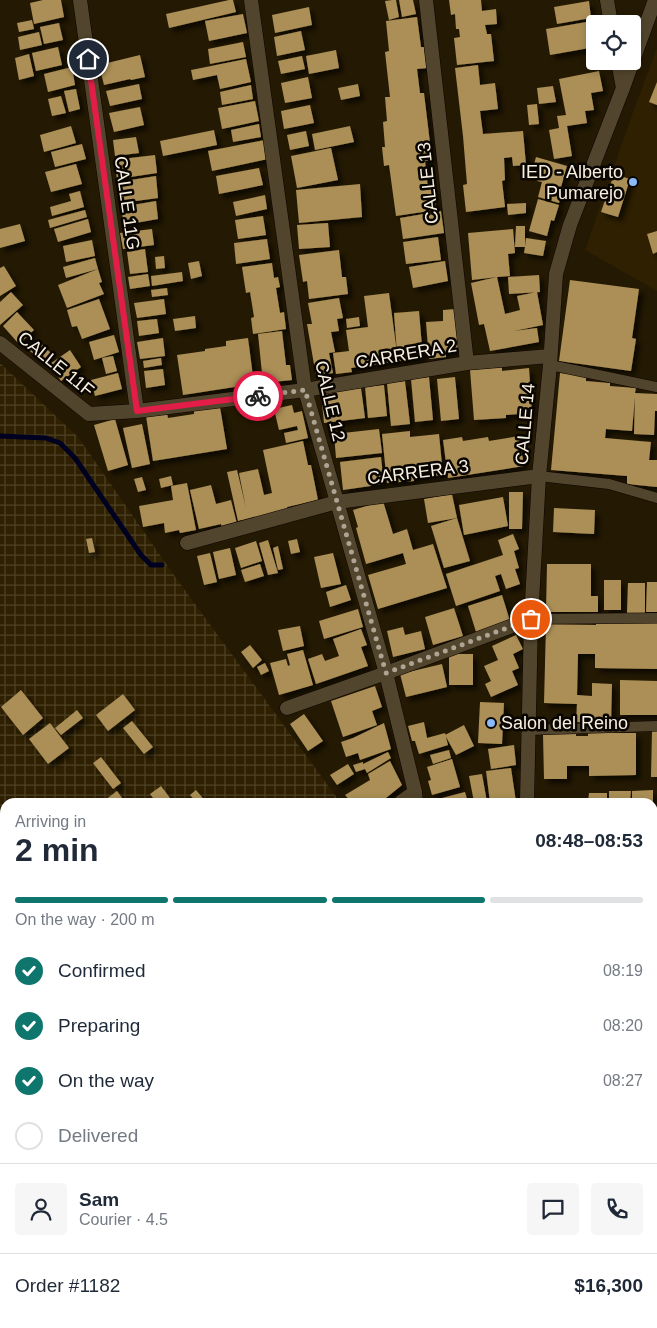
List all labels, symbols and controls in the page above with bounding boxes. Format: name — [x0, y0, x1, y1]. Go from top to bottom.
map controls — [586, 15, 641, 70]
button: locate — [586, 15, 641, 70]
pin — [67, 38, 109, 80]
icon: home — [74, 45, 102, 73]
street label: CALLE 13 — [414, 141, 442, 225]
street label: CALLE 11G — [111, 155, 143, 251]
place label: IED - Alberto Pumarejo — [521, 162, 623, 203]
marker: IED - Alberto Pumarejo — [627, 176, 639, 188]
street label: CALLE 11F — [14, 327, 98, 401]
street label: CARRERA 2 — [354, 335, 458, 373]
street label: CALLE 12 — [311, 359, 349, 443]
courier — [233, 371, 283, 421]
icon: bike — [244, 382, 272, 410]
street label: CALLE 14 — [511, 382, 539, 466]
street label: CARRERA 3 — [366, 456, 470, 488]
pin — [510, 598, 552, 640]
icon: bag — [517, 605, 545, 633]
place label: Salon del Reino — [501, 713, 628, 733]
marker: Salon del Reino — [485, 717, 497, 729]
text: Arriving in — [15, 813, 86, 830]
text: 08:48–08:53 — [535, 830, 643, 851]
text: 2 min — [15, 832, 99, 868]
text: On the way · 200 m — [15, 911, 155, 928]
icon: check — [15, 957, 43, 985]
text: Confirmed — [58, 960, 146, 981]
text: 08:19 — [603, 962, 643, 979]
icon: check — [15, 1012, 43, 1040]
text: Preparing — [58, 1015, 140, 1036]
text: 08:20 — [603, 1017, 643, 1034]
icon: check — [15, 1067, 43, 1095]
text: On the way — [58, 1070, 154, 1091]
text: 08:27 — [603, 1072, 643, 1089]
text: Delivered — [58, 1125, 138, 1146]
button: person — [15, 1183, 67, 1235]
button: chat — [527, 1183, 579, 1235]
button: phone — [591, 1183, 643, 1235]
text: Sam — [79, 1189, 119, 1210]
text: Courier · 4.5 — [79, 1211, 168, 1228]
text: Order #1182 — [15, 1275, 120, 1296]
text: $16,300 — [574, 1275, 643, 1296]

